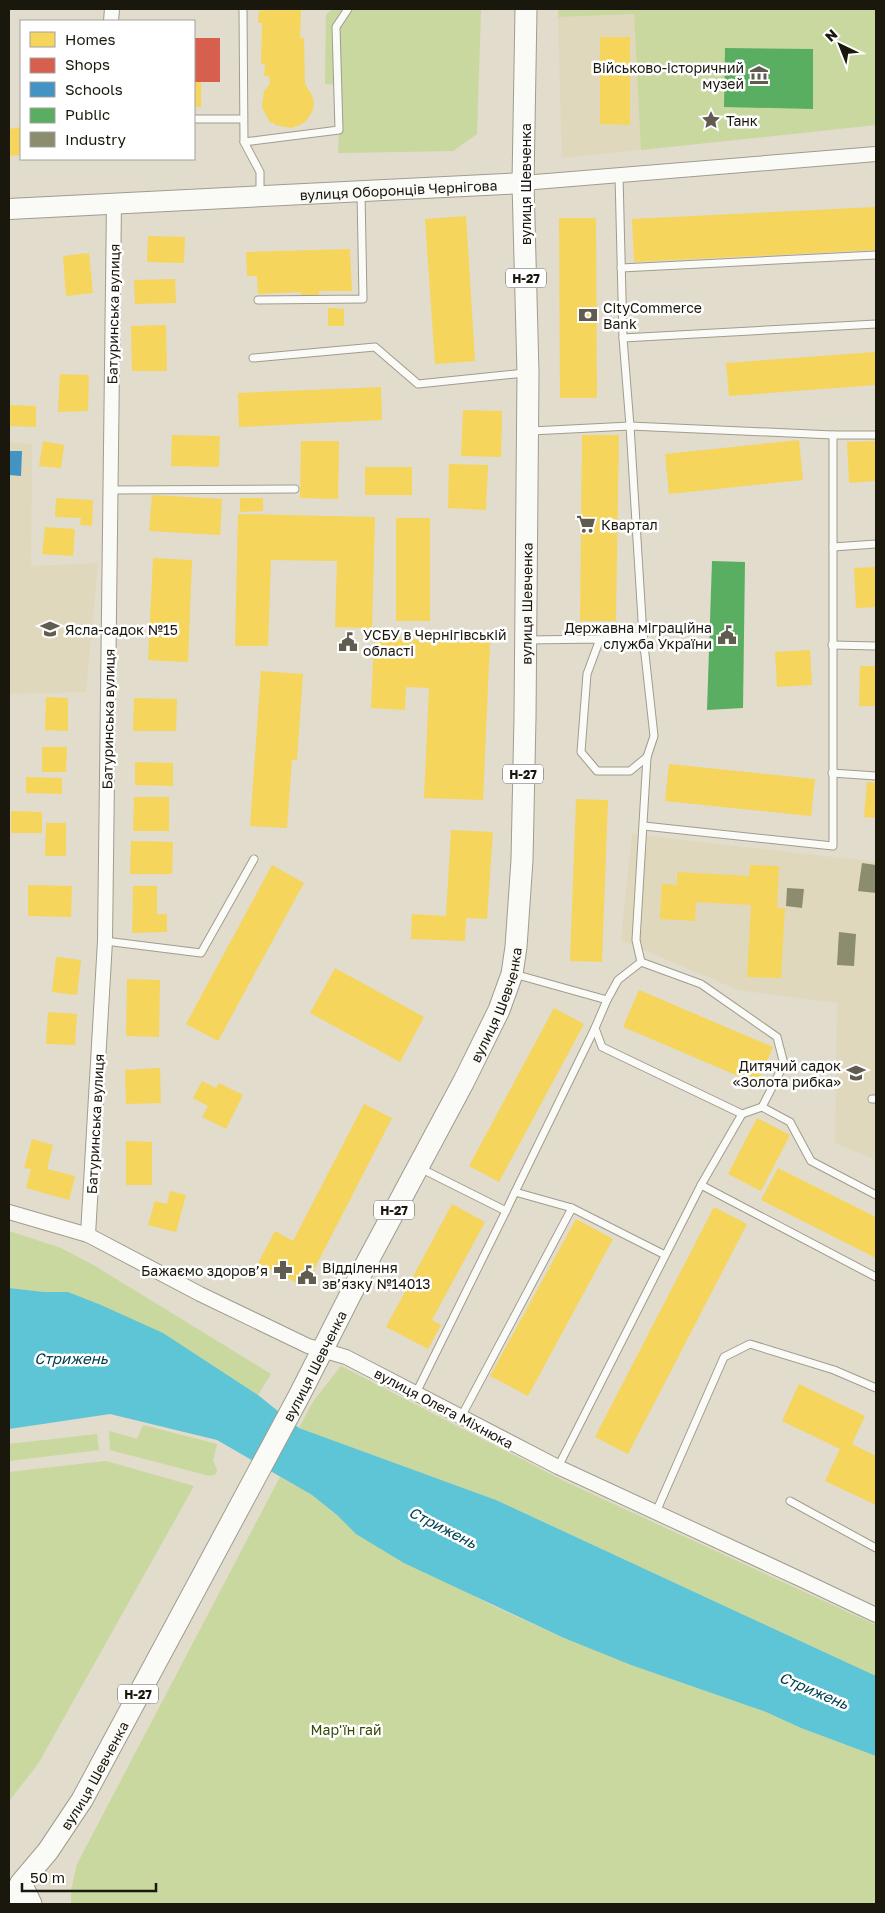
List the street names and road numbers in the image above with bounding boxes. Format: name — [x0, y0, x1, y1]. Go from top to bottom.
street label: вулиця Шевченка — [517, 123, 534, 245]
street label: вулиця Оборонців Чернігова — [299, 176, 498, 203]
street label: Батуринська вулиця — [103, 243, 123, 385]
road number: Н-27 — [506, 268, 546, 288]
street label: вулиця Шевченка — [517, 542, 535, 665]
street label: Батуринська вулиця — [98, 648, 118, 790]
road number: Н-27 — [503, 764, 543, 784]
street label: вулиця Шевченка — [466, 946, 524, 1065]
street label: Батуринська вулиця — [83, 1053, 107, 1195]
road number: Н-27 — [374, 1200, 414, 1220]
street label: вулиця Шевченка — [279, 1307, 350, 1424]
street label: вулиця Олега Міхнюка — [372, 1364, 516, 1452]
road number: Н-27 — [118, 1685, 158, 1704]
street label: вулиця Шевченка — [56, 1718, 131, 1833]

